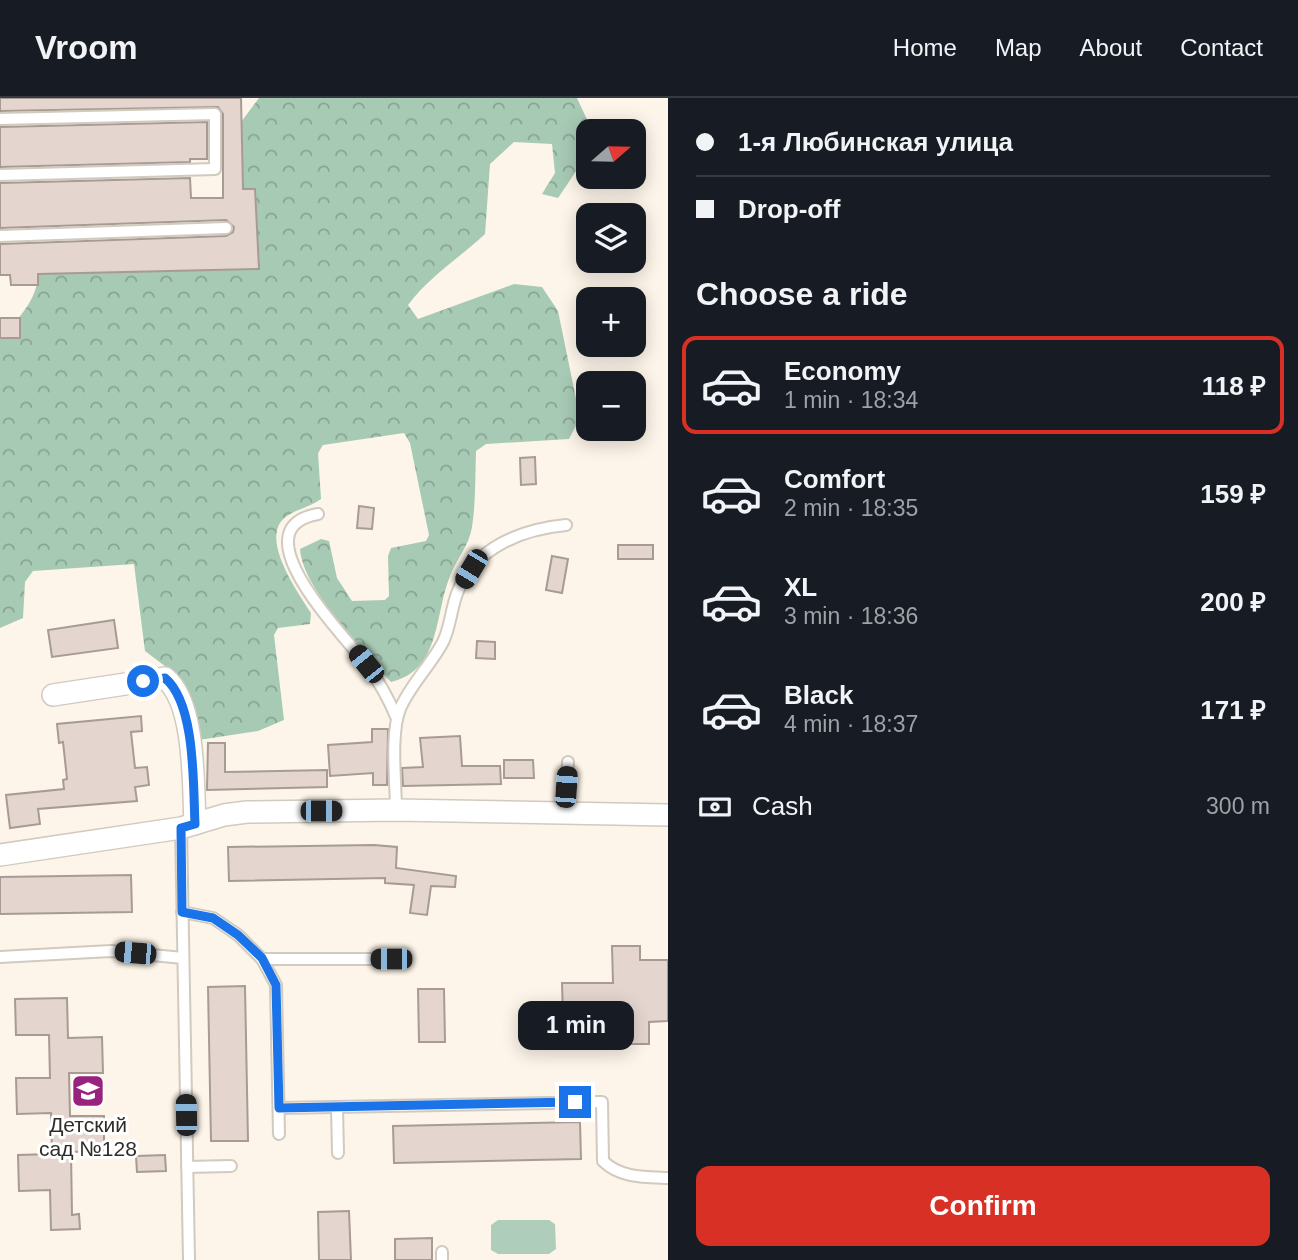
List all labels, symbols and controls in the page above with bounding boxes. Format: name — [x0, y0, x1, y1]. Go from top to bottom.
text: Vroom — [35, 29, 138, 66]
text: Home — [893, 34, 957, 61]
text: Map — [995, 34, 1042, 61]
text: About — [1080, 34, 1142, 61]
text: Contact — [1180, 34, 1263, 61]
north arrow — [576, 119, 646, 189]
map controls — [576, 119, 646, 441]
text: 1-я Любинская улица — [738, 127, 1013, 157]
text: Drop-off — [738, 194, 841, 224]
button: layers — [576, 203, 646, 273]
text: Choose a ride — [696, 276, 908, 312]
button: + — [576, 287, 646, 357]
icon: car — [700, 354, 763, 417]
text: Economy — [784, 356, 901, 386]
button: − — [576, 371, 646, 441]
text: 118 ₽ — [1202, 371, 1266, 401]
text: 1 min · 18:34 — [784, 387, 918, 413]
icon: car — [700, 462, 763, 525]
text: Comfort — [784, 464, 885, 494]
text: 159 ₽ — [1200, 479, 1266, 509]
text: 2 min · 18:35 — [784, 495, 918, 521]
car — [452, 546, 491, 592]
icon: car — [700, 570, 763, 633]
text: XL — [784, 572, 817, 602]
text: 200 ₽ — [1200, 587, 1266, 617]
text: 3 min · 18:36 — [784, 603, 918, 629]
car — [345, 641, 388, 687]
route start — [127, 665, 159, 697]
icon: car — [700, 678, 763, 741]
text: Black — [784, 680, 853, 710]
text: 171 ₽ — [1200, 695, 1266, 725]
text: 4 min · 18:37 — [784, 711, 918, 737]
car — [555, 765, 578, 809]
icon: cash — [696, 788, 734, 826]
text: Cash — [752, 791, 813, 821]
text: 300 m — [1206, 793, 1270, 819]
car — [301, 801, 343, 822]
car — [114, 941, 157, 965]
car — [371, 949, 413, 970]
callout: 1 min — [517, 1000, 633, 1049]
text: 1 min — [546, 1012, 606, 1038]
school or university icon: Детский сад №128 — [69, 1072, 107, 1110]
route end — [559, 1086, 591, 1118]
car — [176, 1094, 197, 1136]
place label: Детский сад №128 — [39, 1113, 137, 1160]
button: Confirm — [696, 1166, 1270, 1246]

